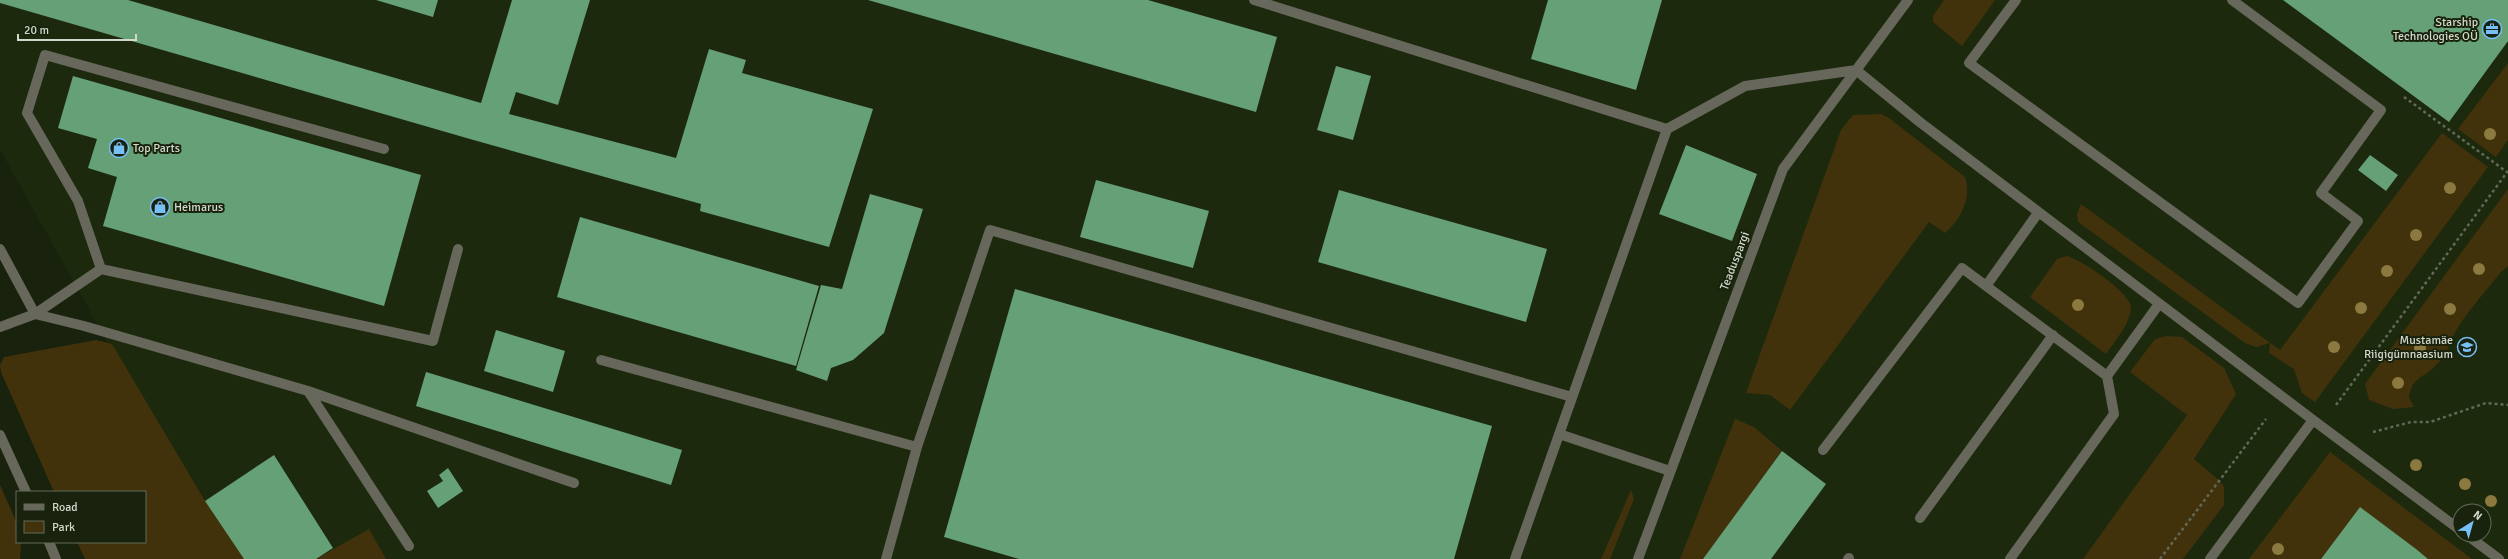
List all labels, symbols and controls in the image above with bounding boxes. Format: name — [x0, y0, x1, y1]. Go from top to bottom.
place label: Starship Technologies OÜ — [2393, 15, 2478, 44]
scale bar — [18, 16, 136, 42]
office icon: Starship Technologies OÜ — [2481, 18, 2503, 40]
text: 20 m — [24, 23, 49, 38]
shop icon: Top Parts — [108, 137, 130, 159]
place label: Top Parts — [133, 141, 180, 156]
shop icon: Heimarus — [149, 196, 171, 218]
place label: Heimarus — [174, 200, 223, 215]
street label: Teaduspargi — [1717, 230, 1753, 292]
place label: Mustamäe Riigigümnaasium — [2364, 333, 2453, 362]
school or university icon: Mustamäe Riigigümnaasium — [2456, 336, 2478, 358]
legend — [16, 491, 146, 543]
text: Road — [52, 500, 78, 515]
north arrow — [2452, 503, 2492, 543]
text: N — [2471, 508, 2485, 523]
text: Park — [52, 520, 75, 535]

